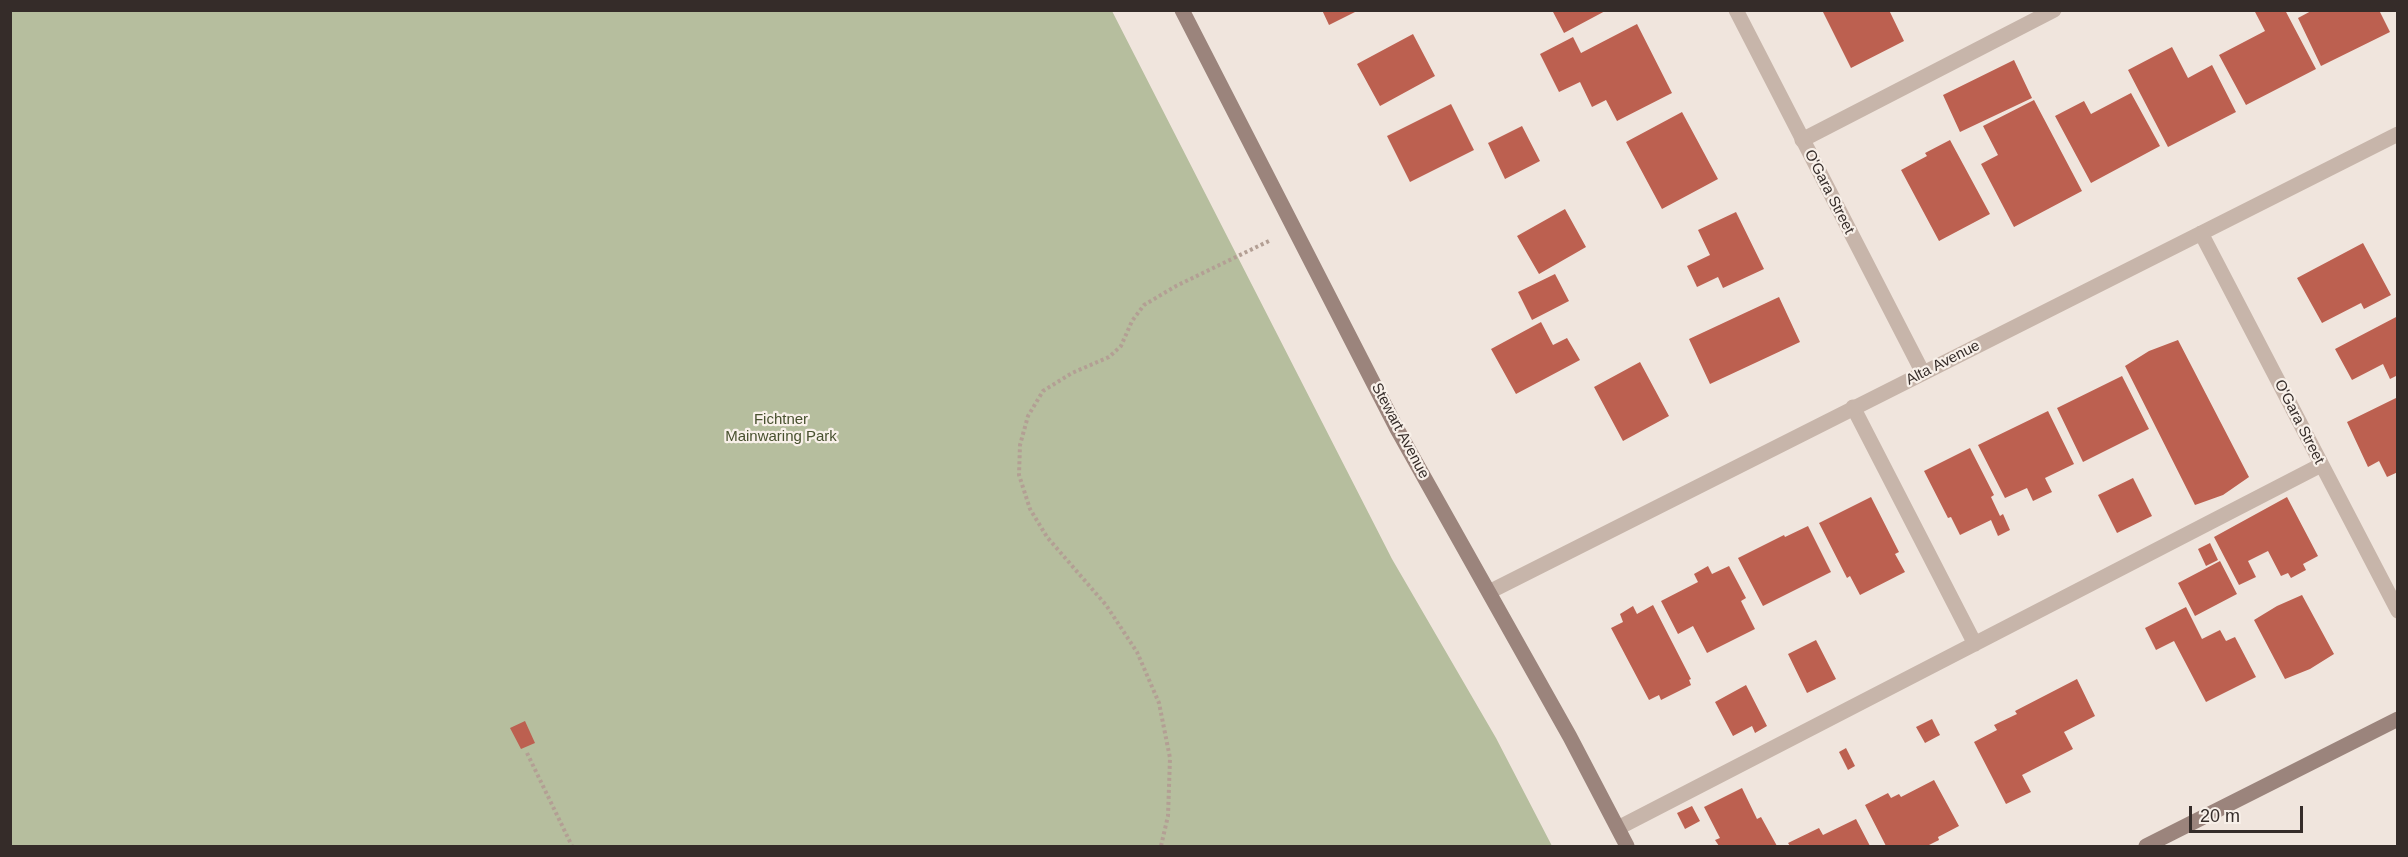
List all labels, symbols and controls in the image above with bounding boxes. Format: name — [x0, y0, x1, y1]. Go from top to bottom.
street label: O'Gara Street — [1800, 147, 1858, 237]
street label: Alta Avenue — [1903, 337, 1983, 389]
street label: O'Gara Street — [2270, 377, 2328, 467]
street label: Stewart Avenue — [1367, 380, 1433, 482]
park label: Fichtner Mainwaring Park — [725, 411, 837, 446]
scale bar — [2192, 794, 2306, 832]
text: 20 m — [2200, 806, 2240, 826]

